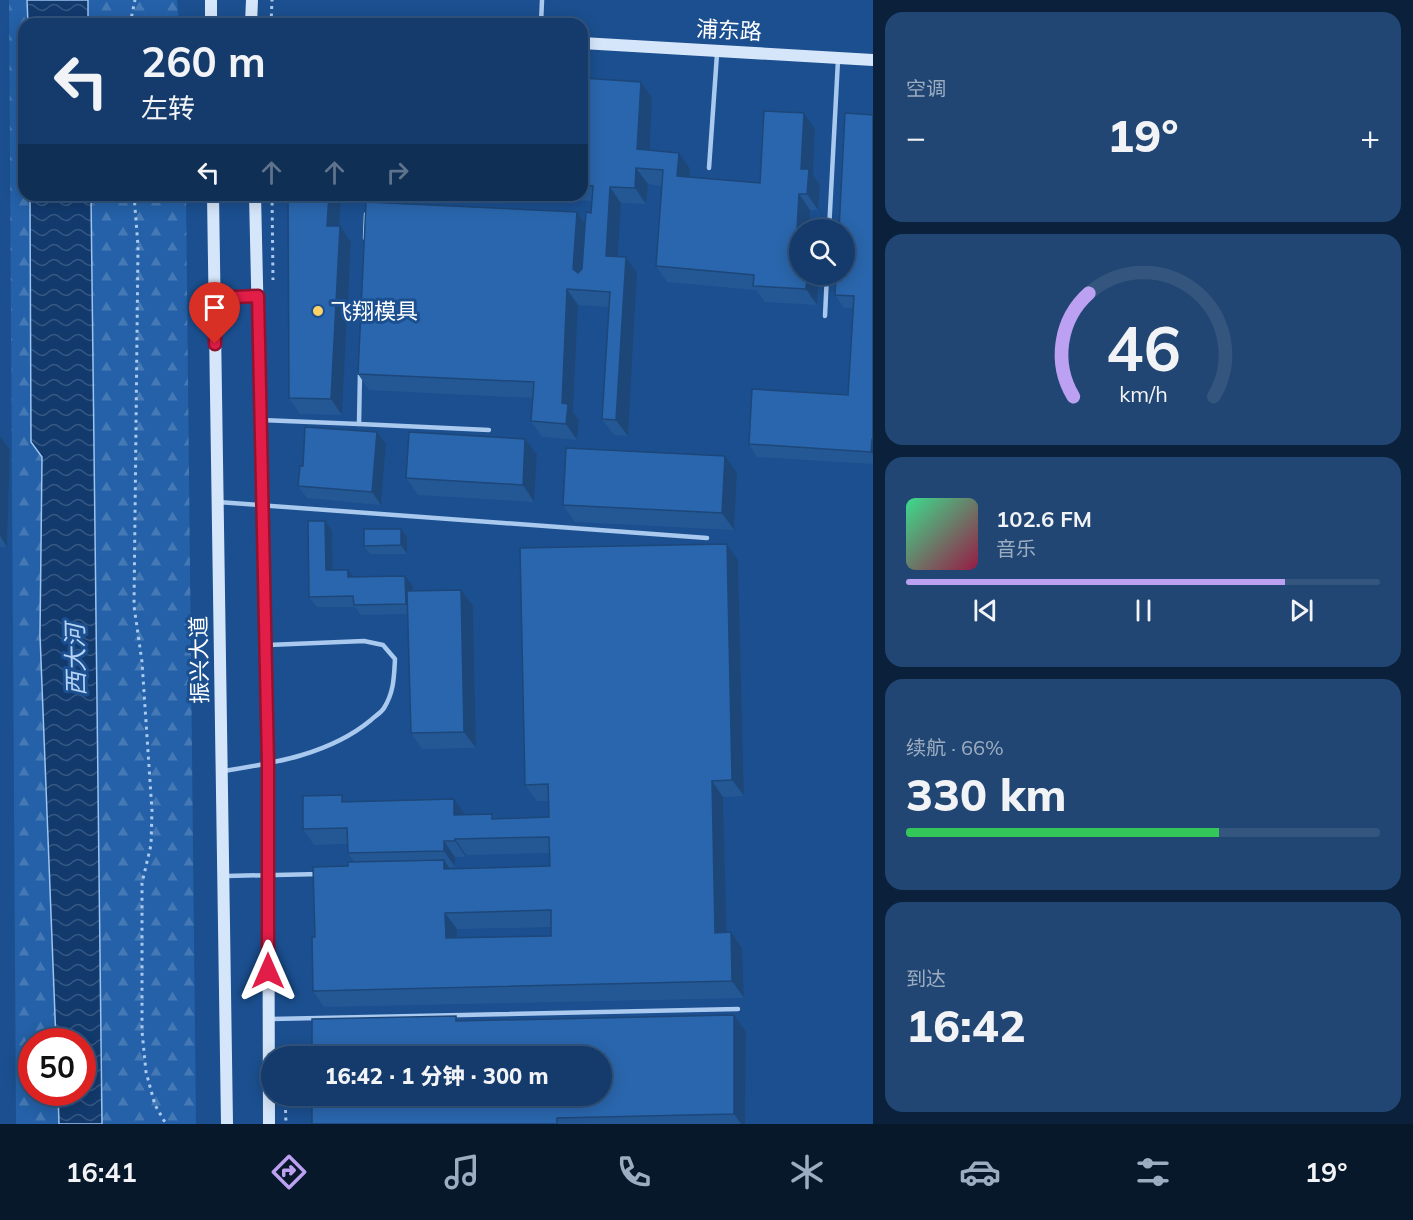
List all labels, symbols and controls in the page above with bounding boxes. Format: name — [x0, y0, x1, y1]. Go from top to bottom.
street label: 浦东路 — [695, 14, 763, 46]
text: 260 m — [141, 35, 266, 88]
icon: left — [42, 42, 120, 120]
text: 空调 — [906, 76, 946, 101]
text: 左转 — [141, 91, 195, 125]
text: 19° — [1107, 107, 1179, 163]
text: − — [906, 116, 926, 157]
text: + — [1360, 116, 1380, 157]
icon: left — [192, 156, 225, 189]
icon: ahead — [255, 156, 288, 189]
icon: ahead — [318, 156, 351, 189]
icon: right — [381, 156, 414, 189]
map controls — [789, 219, 855, 285]
button: search — [789, 219, 855, 285]
pin — [189, 282, 240, 344]
icon: arrive — [198, 291, 231, 324]
place label: 飞翔模具 — [330, 297, 418, 325]
marker: 飞翔模具 — [311, 304, 325, 318]
text: 46 — [1106, 308, 1180, 387]
text: km/h — [1119, 380, 1167, 407]
text: 102.6 FM — [996, 505, 1092, 533]
text: 音乐 — [996, 536, 1036, 561]
icon: previous — [969, 594, 1002, 627]
icon: pause — [1127, 594, 1160, 627]
icon: next — [1285, 594, 1318, 627]
street label: 振兴大道 — [184, 616, 214, 704]
water label: 西大河 — [59, 620, 91, 696]
text: 续航 · 66% — [906, 735, 1004, 760]
text: 330 km — [906, 766, 1067, 822]
position arrow — [236, 939, 300, 1003]
text: 到达 — [906, 966, 946, 991]
text: 16:42 — [906, 997, 1026, 1053]
speed limit sign: 50 — [18, 1028, 96, 1106]
text: 16:42 · 1 分钟 · 300 m — [324, 1062, 549, 1090]
icon: directions — [268, 1151, 310, 1193]
icon: music — [441, 1151, 483, 1193]
icon: phone — [613, 1151, 655, 1193]
icon: climate — [786, 1151, 828, 1193]
icon: car — [959, 1151, 1001, 1193]
icon: filters — [1132, 1151, 1174, 1193]
text: 16:41 — [65, 1155, 137, 1189]
text: 19° — [1305, 1155, 1347, 1189]

